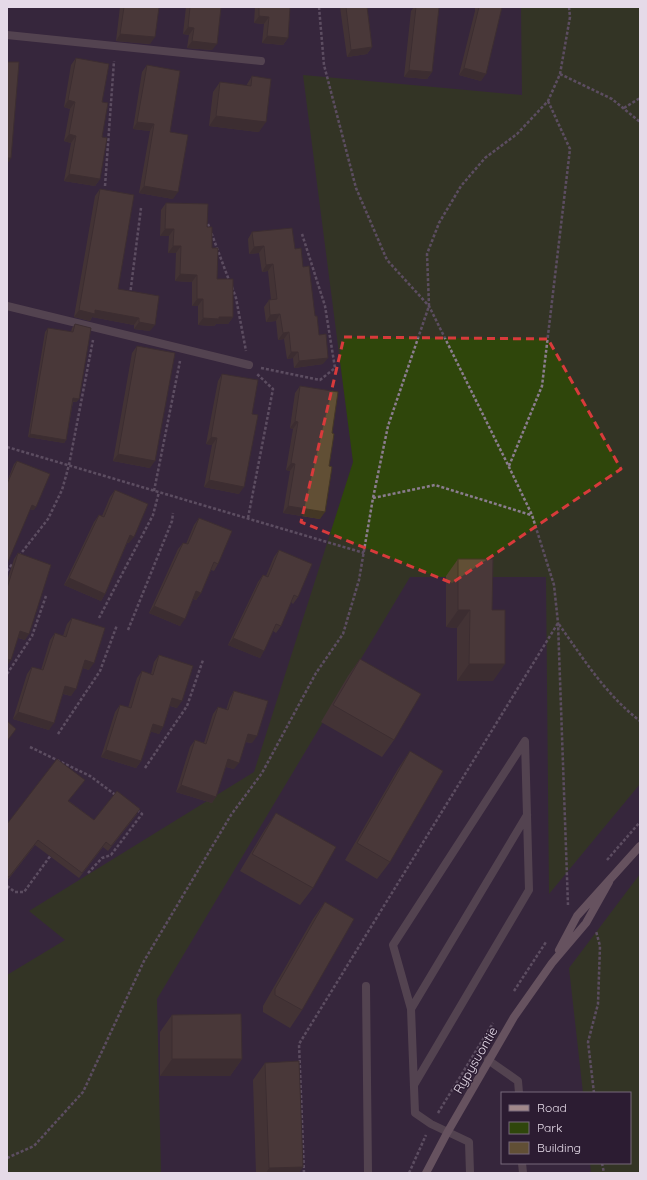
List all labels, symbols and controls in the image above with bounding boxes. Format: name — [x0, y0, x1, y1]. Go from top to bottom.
street label: Rypysuontie — [449, 1024, 501, 1096]
legend — [501, 1092, 631, 1164]
text: Road — [537, 1100, 567, 1115]
text: Park — [537, 1120, 562, 1135]
text: Building — [537, 1140, 581, 1155]

